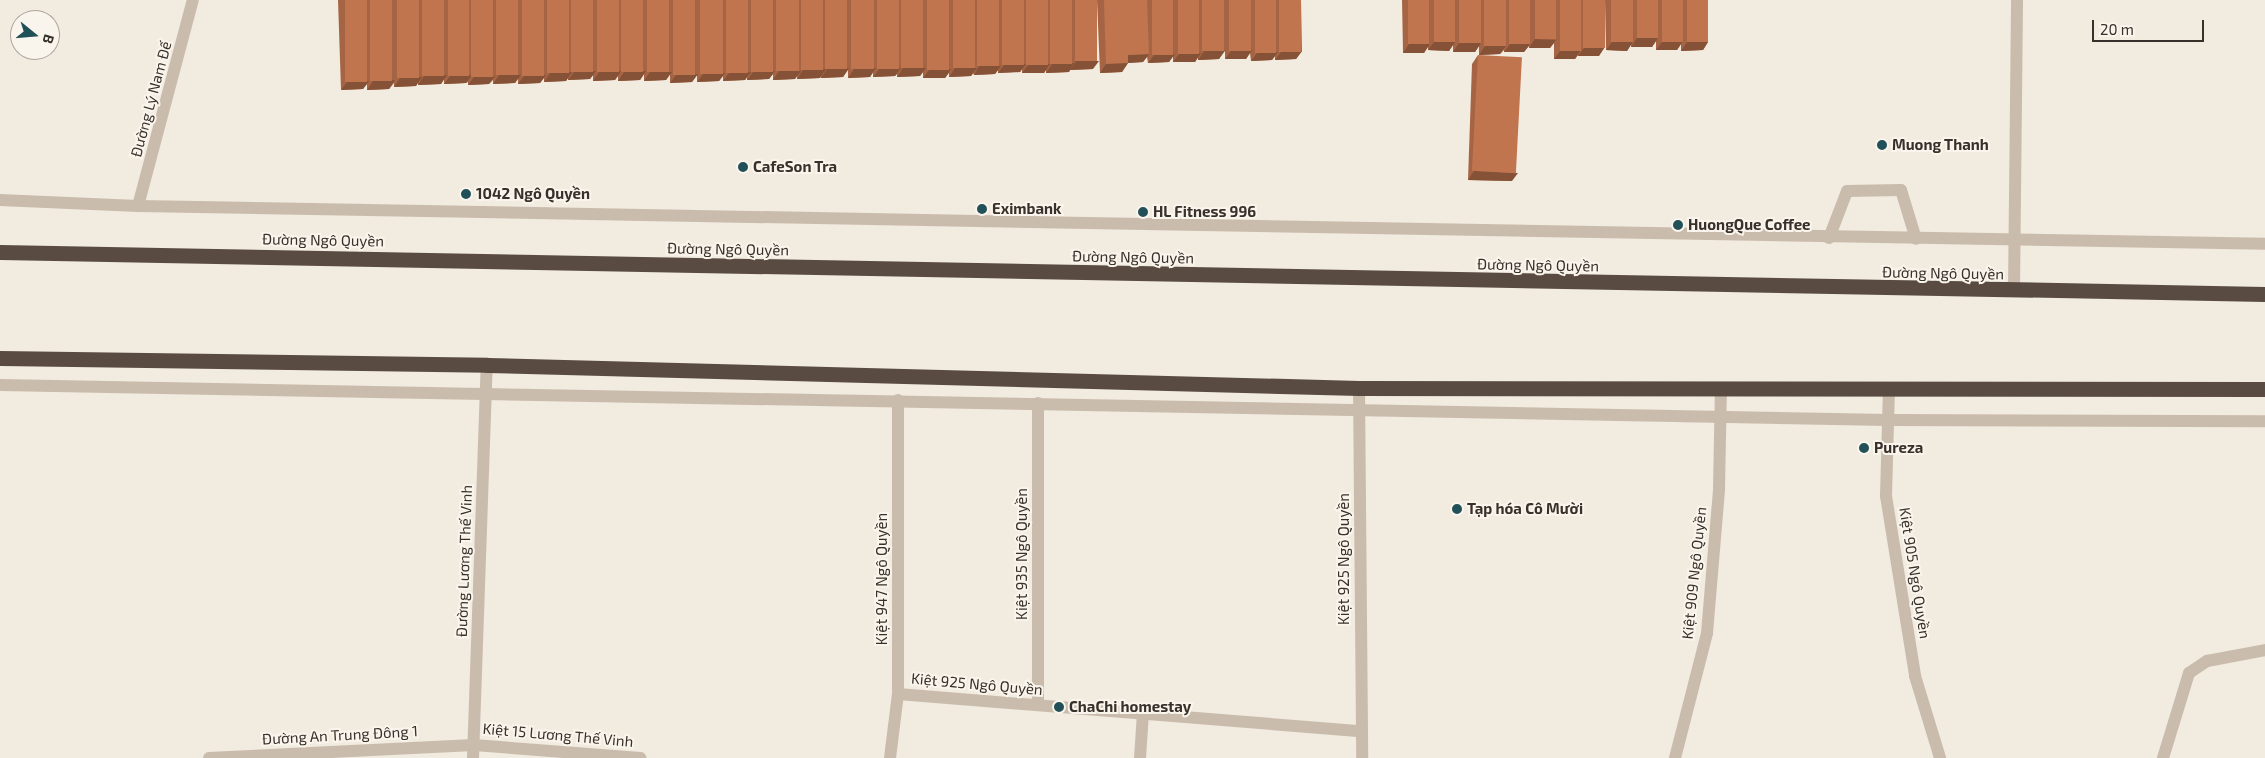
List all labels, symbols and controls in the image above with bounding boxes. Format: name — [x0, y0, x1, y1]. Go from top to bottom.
north arrow — [10, 10, 60, 60]
scale bar — [2095, 10, 2208, 42]
text: 20 m — [2100, 20, 2134, 38]
text: B — [39, 32, 58, 46]
street label: Đường Lý Nam Đế — [127, 39, 175, 159]
place label: Muong Thanh — [1892, 136, 1989, 154]
marker: Muong Thanh — [1876, 139, 1888, 151]
place label: CafeSon Tra — [753, 158, 837, 176]
marker: CafeSon Tra — [737, 161, 749, 173]
place label: 1042 Ngô Quyền — [476, 185, 590, 203]
marker: 1042 Ngô Quyền — [460, 188, 472, 200]
place label: Eximbank — [992, 200, 1061, 218]
marker: Eximbank — [976, 203, 988, 215]
place label: HL Fitness 996 — [1153, 203, 1256, 221]
marker: HL Fitness 996 — [1137, 206, 1149, 218]
place label: HuongQue Coffee — [1688, 216, 1811, 234]
marker: HuongQue Coffee — [1672, 219, 1684, 231]
street label: Đường Ngô Quyền — [262, 230, 384, 250]
street label: Đường Ngô Quyền — [667, 239, 789, 259]
street label: Đường Ngô Quyền — [1072, 247, 1194, 267]
street label: Đường Ngô Quyền — [1477, 255, 1599, 275]
street label: Đường Ngô Quyền — [1882, 263, 2004, 283]
place label: Pureza — [1874, 439, 1923, 457]
marker: Pureza — [1858, 442, 1870, 454]
street label: Đường Lương Thế Vinh — [452, 484, 476, 638]
street label: Kiệt 935 Ngô Quyền — [1013, 488, 1031, 620]
street label: Kiệt 925 Ngô Quyền — [1335, 493, 1353, 625]
place label: Tạp hóa Cô Mười — [1467, 500, 1583, 518]
marker: Tạp hóa Cô Mười — [1451, 503, 1463, 515]
street label: Kiệt 909 Ngô Quyền — [1678, 506, 1710, 640]
street label: Kiệt 905 Ngô Quyền — [1896, 506, 1934, 640]
street label: Kiệt 947 Ngô Quyền — [873, 513, 891, 645]
street label: Kiệt 925 Ngô Quyền — [910, 669, 1044, 699]
place label: ChaChi homestay — [1069, 698, 1191, 716]
marker: ChaChi homestay — [1053, 701, 1065, 713]
street label: Kiệt 15 Lương Thế Vinh — [482, 719, 634, 751]
street label: Đường An Trung Đông 1 — [261, 722, 419, 748]

